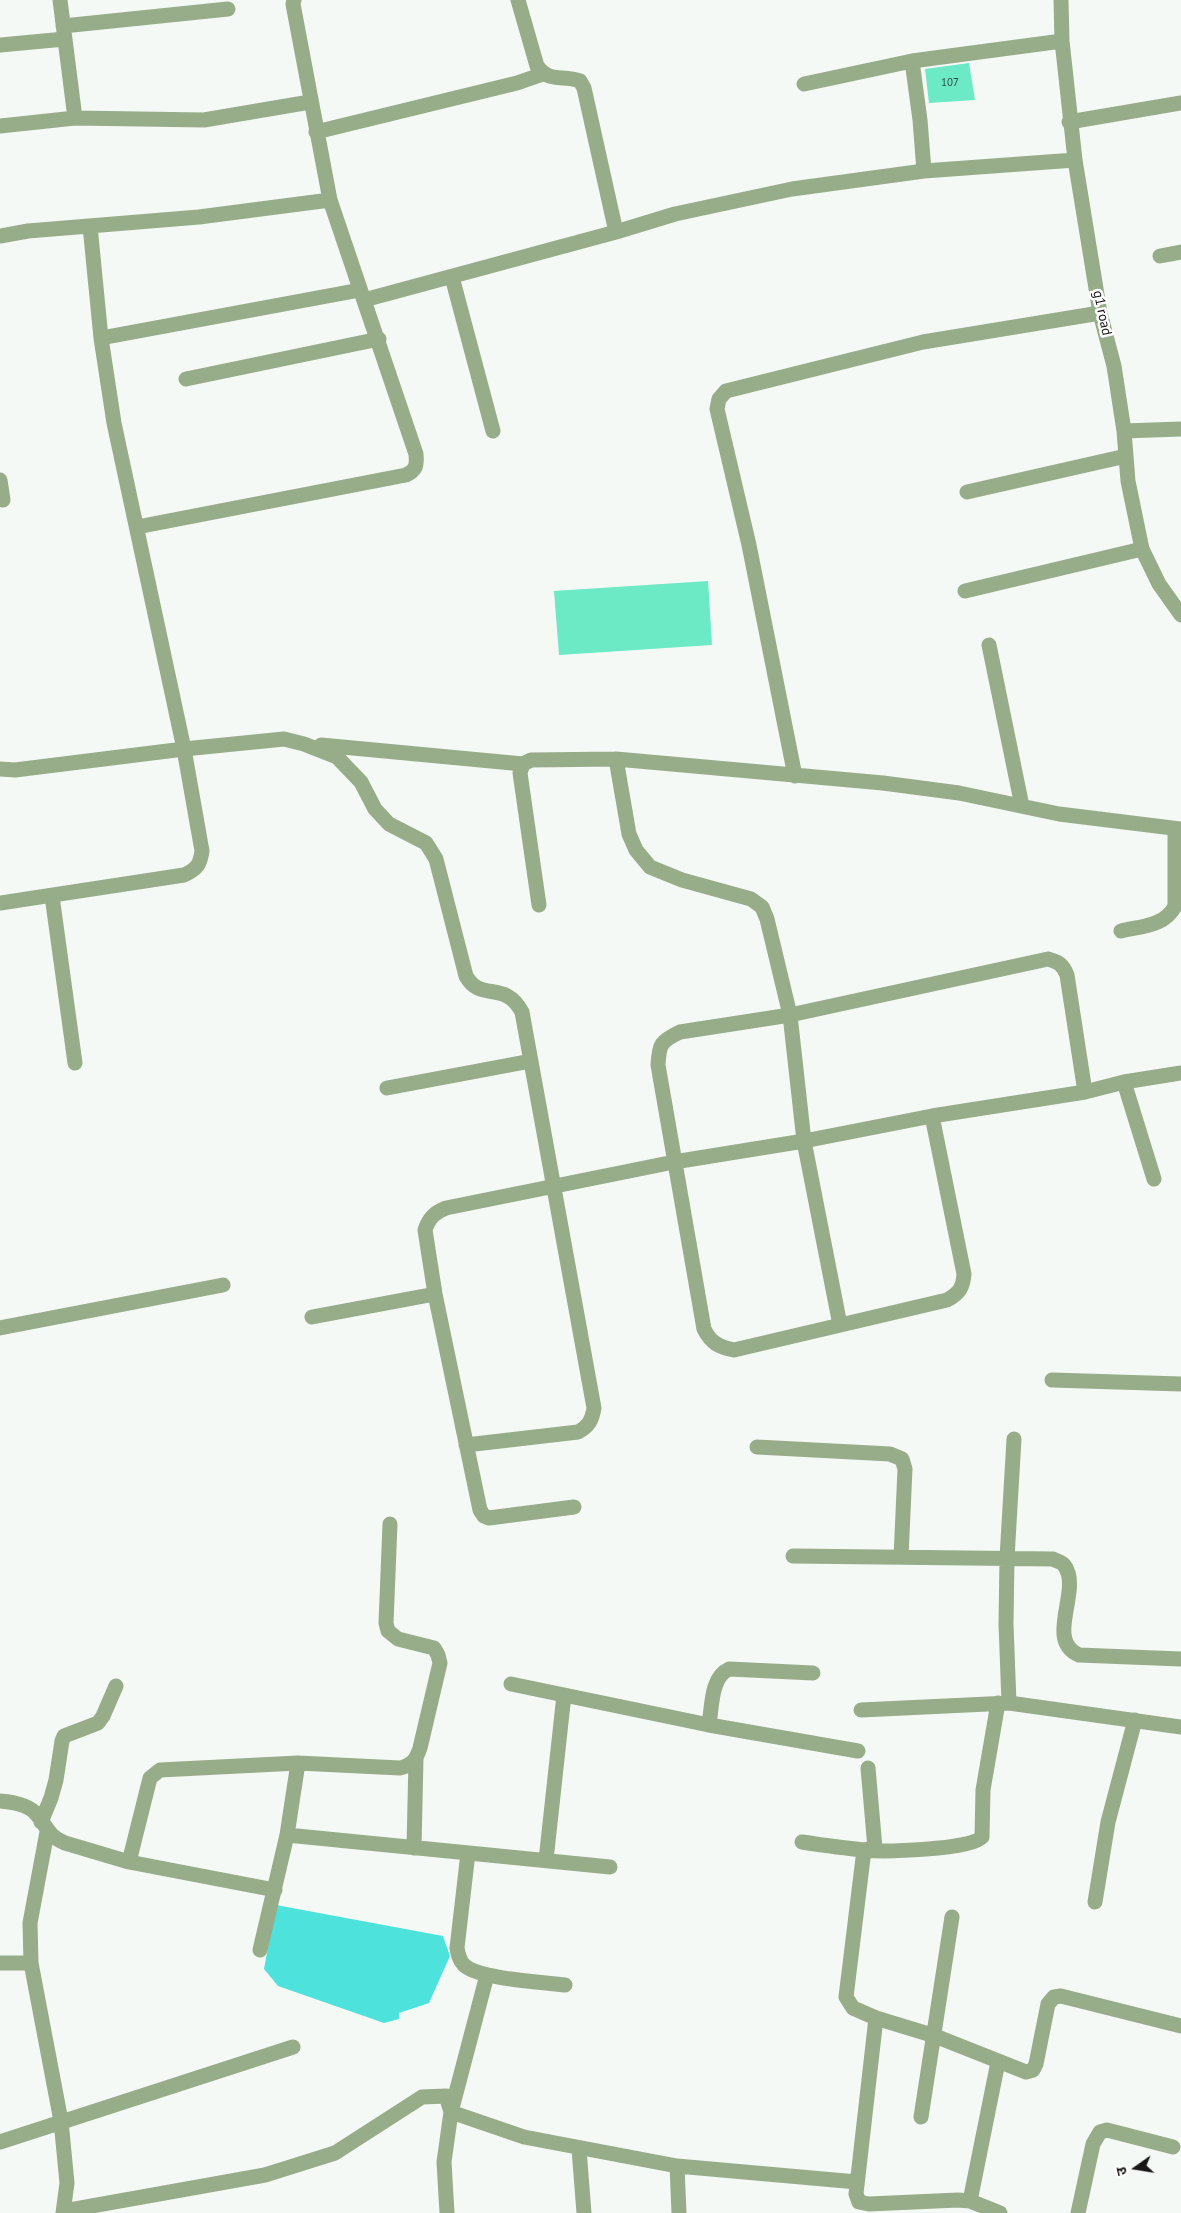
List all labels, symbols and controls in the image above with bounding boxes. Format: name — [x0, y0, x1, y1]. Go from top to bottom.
house number: 107 — [941, 76, 959, 90]
street label: g1 road — [1089, 289, 1115, 337]
north arrow — [1111, 2143, 1161, 2193]
text: उ — [1112, 2165, 1131, 2177]

